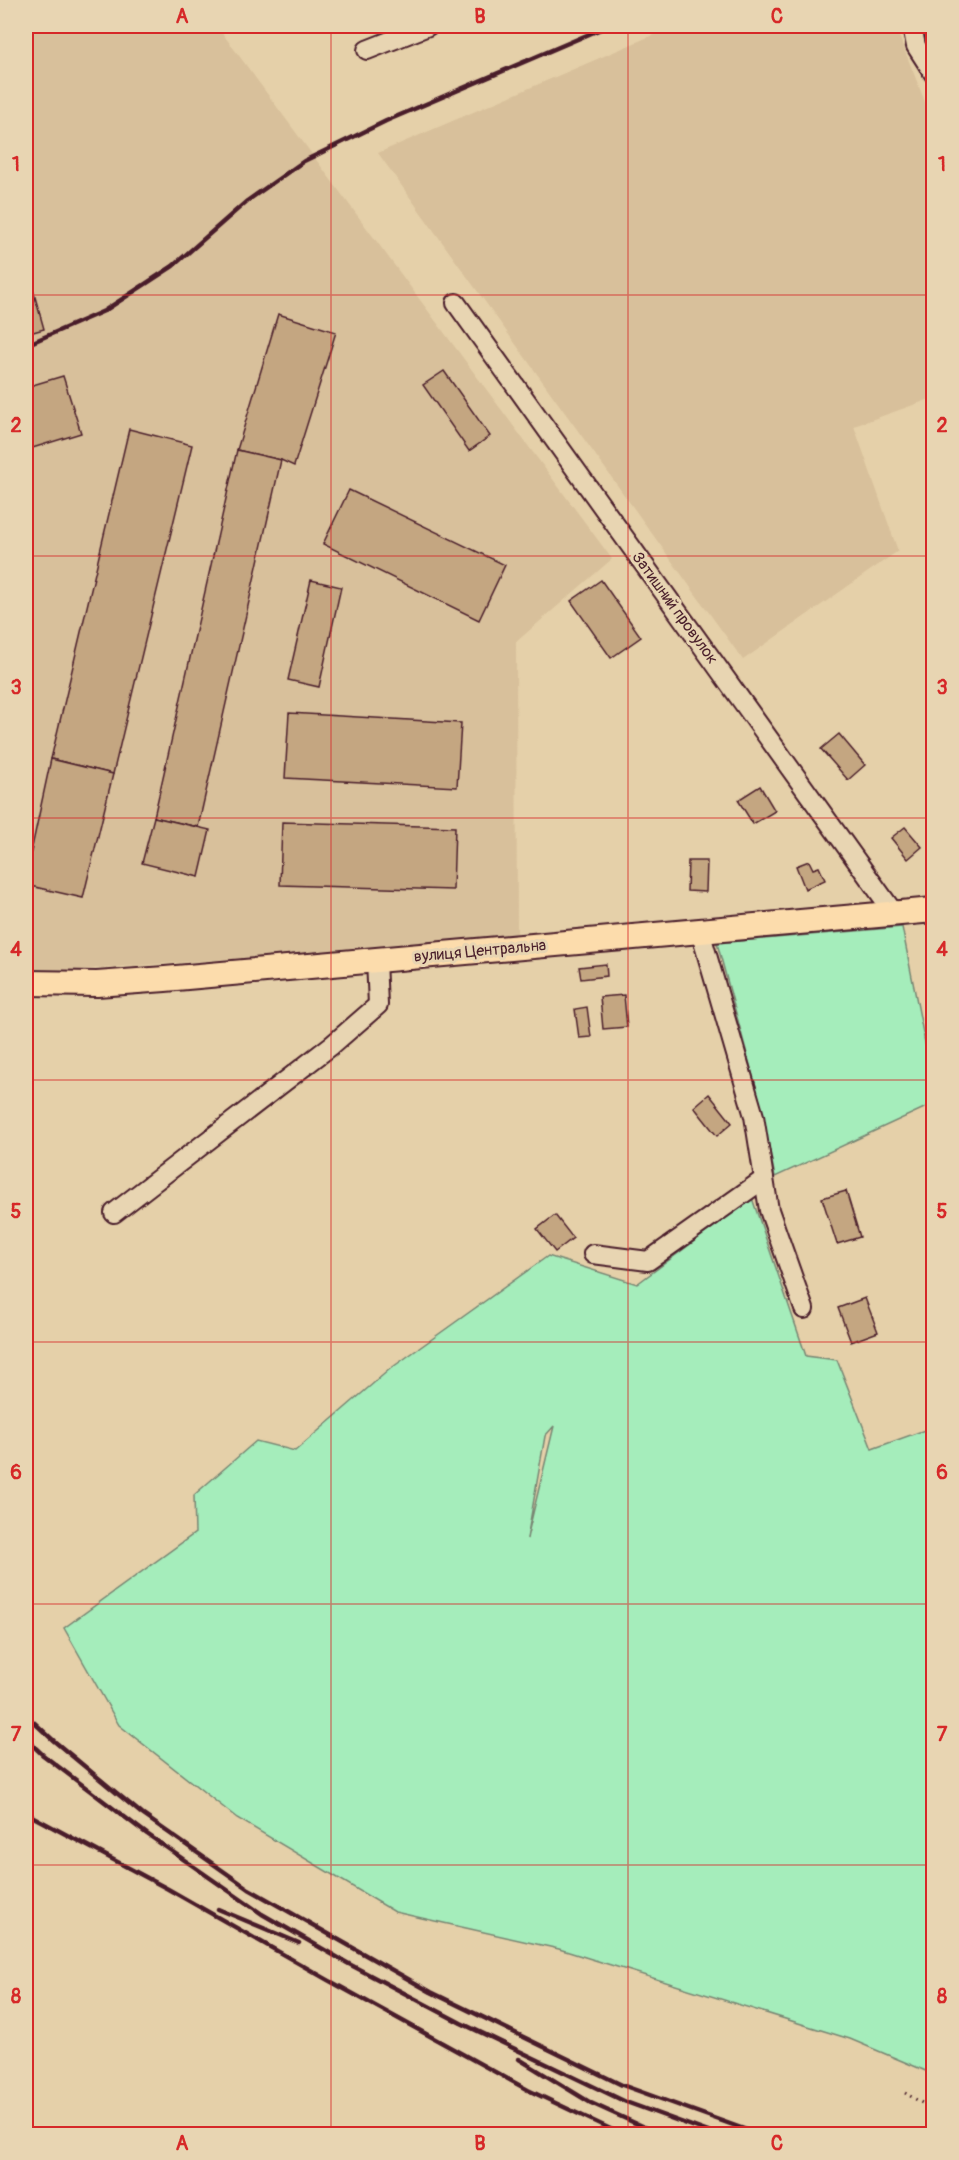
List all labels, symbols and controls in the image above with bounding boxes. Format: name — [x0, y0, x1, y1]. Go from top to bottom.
text: A — [176, 4, 189, 29]
text: B — [474, 4, 486, 29]
text: C — [771, 4, 783, 29]
text: 1 — [12, 152, 20, 177]
text: 1 — [938, 152, 946, 177]
text: 2 — [10, 413, 22, 438]
text: 2 — [936, 413, 948, 438]
street label: Затишний провулок — [628, 548, 722, 668]
text: 3 — [10, 675, 22, 700]
text: 3 — [936, 675, 948, 700]
street label: вулиця Центральна — [413, 935, 547, 967]
text: 4 — [10, 937, 22, 962]
text: 4 — [936, 937, 948, 962]
text: 5 — [11, 1199, 22, 1224]
text: 5 — [937, 1199, 948, 1224]
text: 6 — [10, 1460, 22, 1485]
text: 6 — [936, 1460, 948, 1485]
text: 7 — [11, 1722, 22, 1747]
text: 7 — [937, 1722, 948, 1747]
text: 8 — [11, 1984, 21, 2009]
text: 8 — [937, 1984, 947, 2009]
text: A — [176, 2131, 189, 2156]
text: B — [474, 2131, 486, 2156]
text: C — [771, 2131, 783, 2156]

